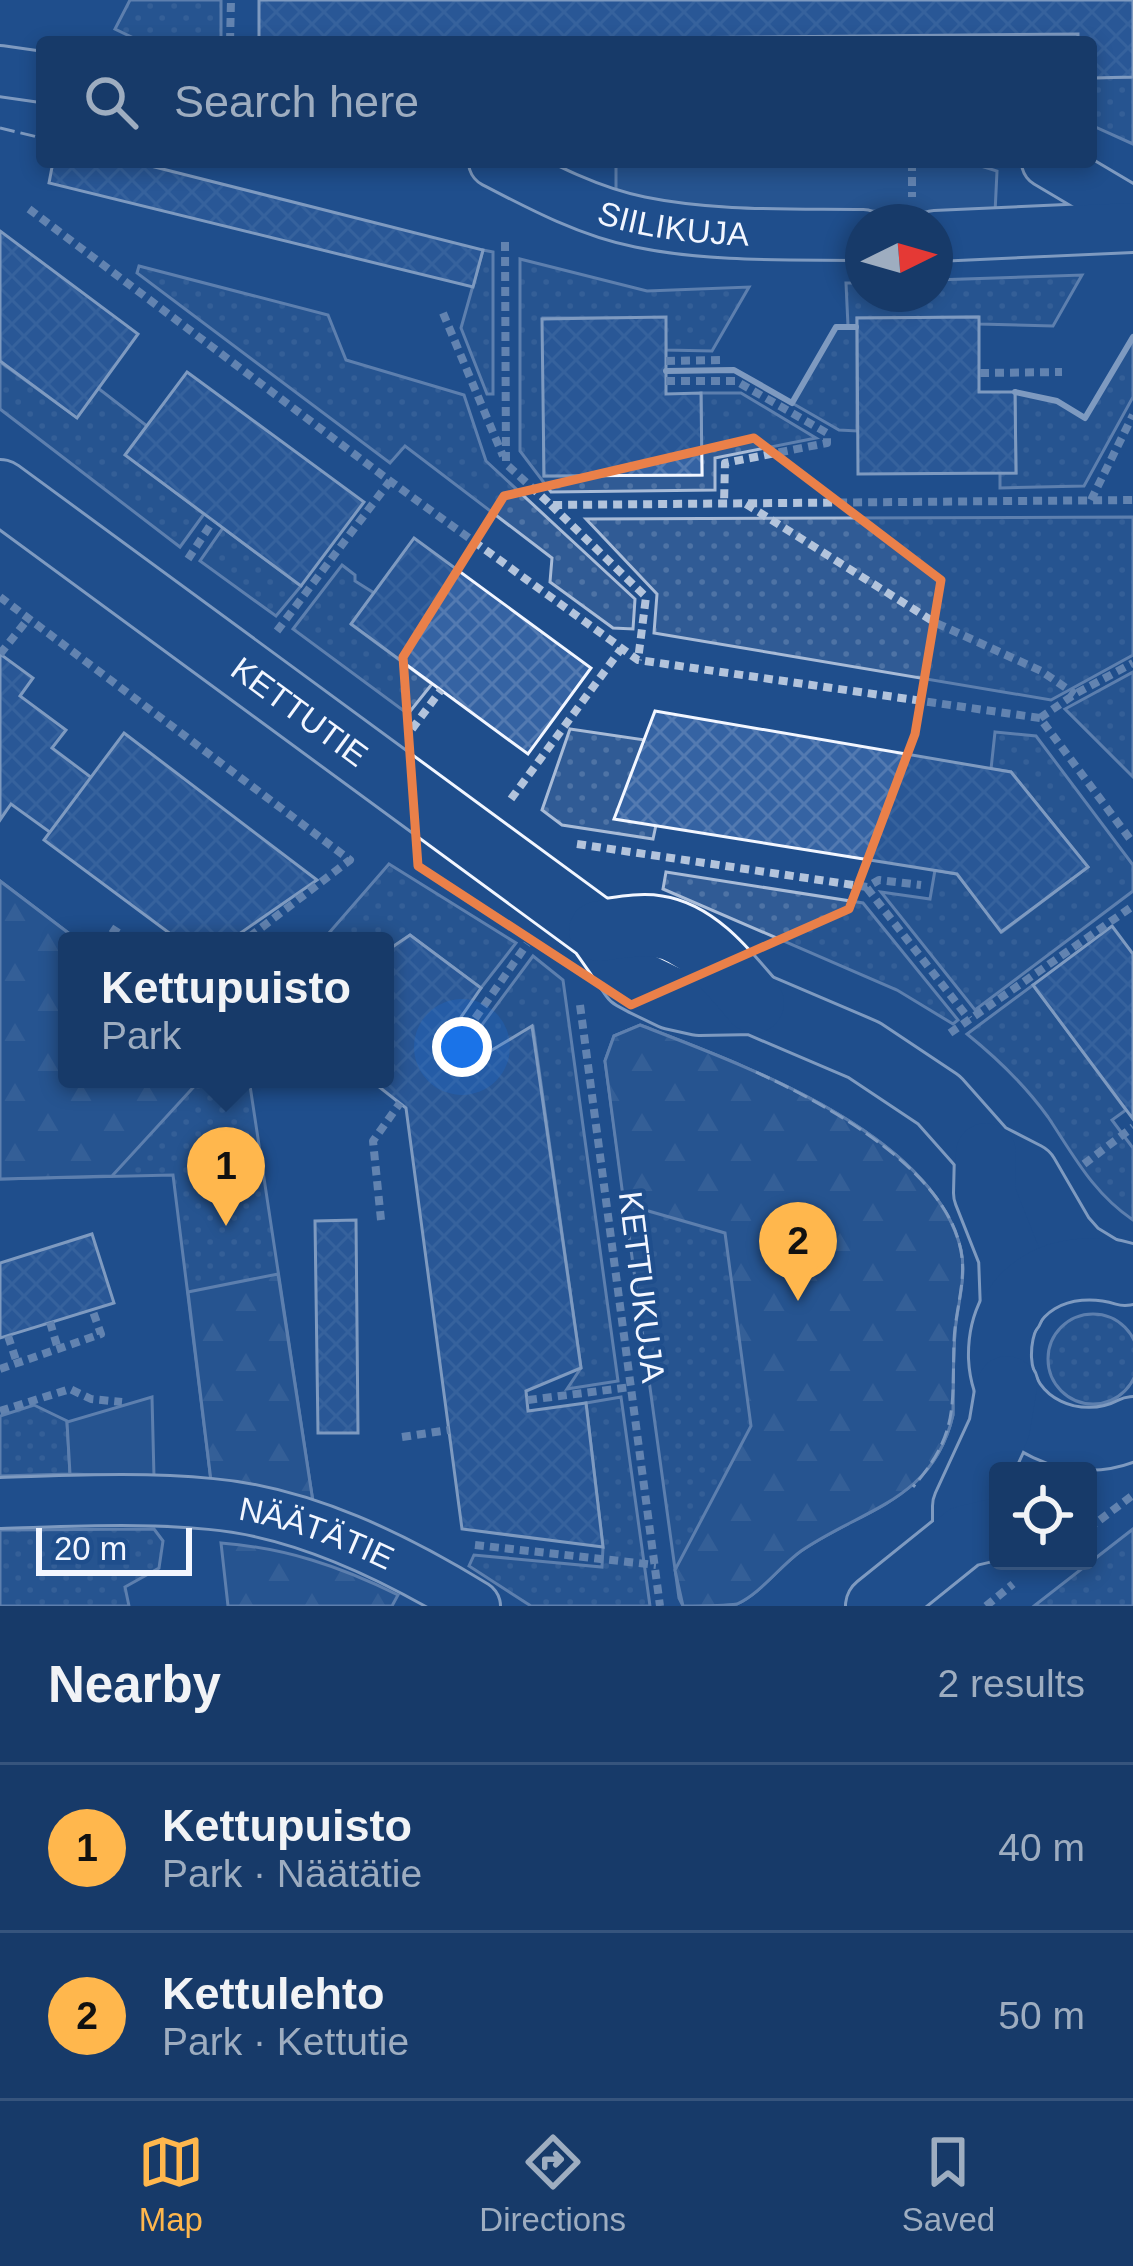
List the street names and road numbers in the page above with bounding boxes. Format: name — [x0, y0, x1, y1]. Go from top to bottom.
street label: SIILIKUJA — [593, 193, 750, 252]
street label: KETTUTIE — [225, 649, 375, 773]
street label: KETTUKUJA — [612, 1189, 672, 1385]
street label: NÄÄTÄTIE — [236, 1489, 400, 1576]

